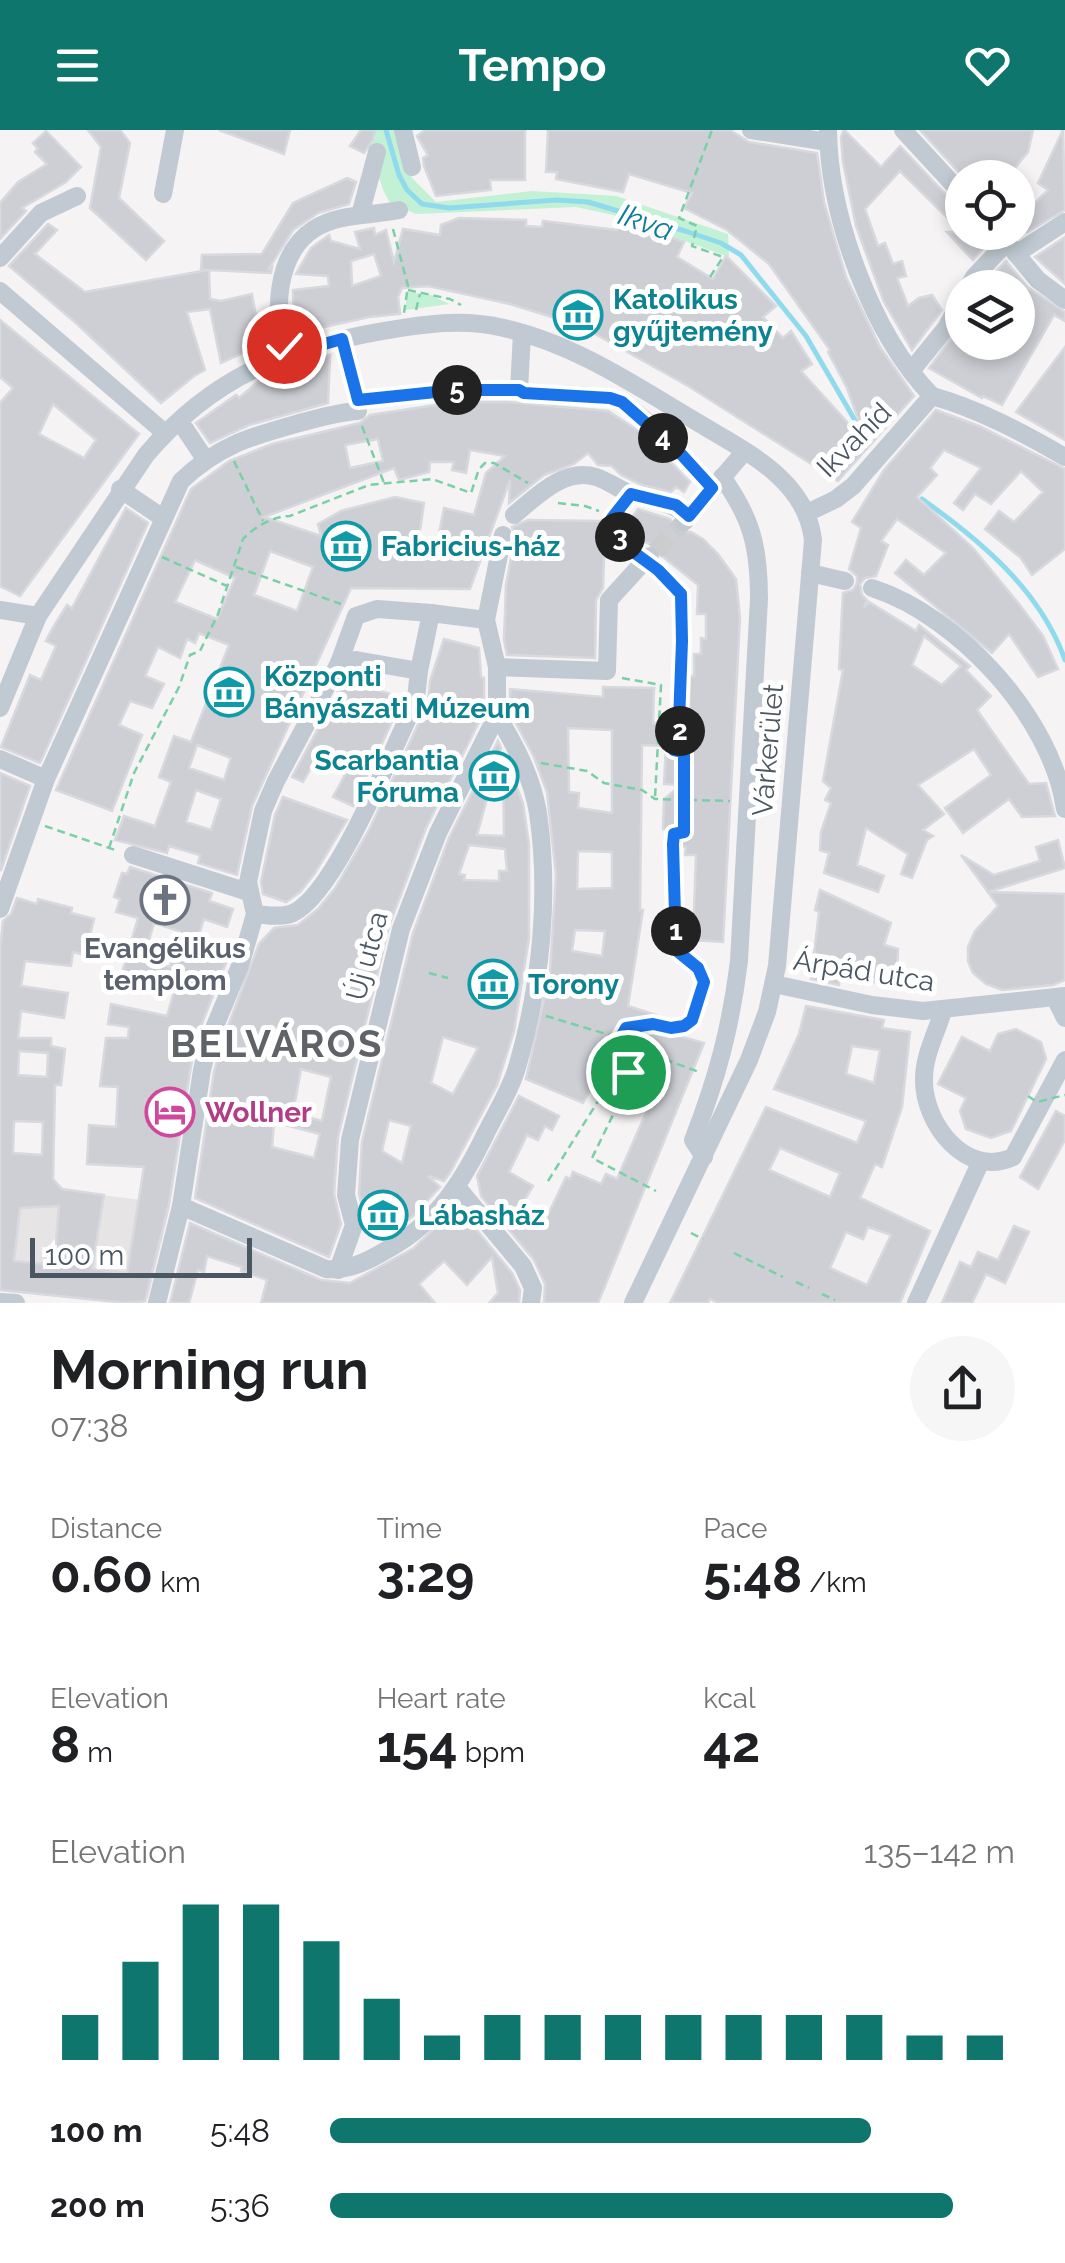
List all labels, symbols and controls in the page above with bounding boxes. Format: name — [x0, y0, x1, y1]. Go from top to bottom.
icon: menu — [50, 38, 105, 93]
icon: heart — [960, 38, 1015, 93]
text: Tempo — [458, 39, 607, 92]
map controls — [945, 160, 1035, 360]
button: locate — [945, 160, 1035, 250]
water label: Ikva — [614, 196, 678, 248]
button: layers — [945, 270, 1035, 360]
place label: Katolikus gyűjtemény — [613, 283, 774, 348]
museum icon: Katolikus gyűjtemény — [552, 289, 604, 341]
pin — [242, 304, 327, 389]
icon: check — [257, 319, 312, 374]
pin: 5 — [432, 365, 482, 415]
text: 5 — [449, 373, 465, 406]
street label: Ikvahíd — [810, 396, 898, 484]
pin: 4 — [638, 413, 688, 463]
text: 4 — [655, 421, 671, 454]
pin: 3 — [595, 512, 645, 562]
museum icon: Fabricius-ház — [320, 520, 372, 572]
text: 3 — [612, 520, 628, 553]
place label: Fabricius-ház — [381, 530, 560, 563]
place label: Központi Bányászati Múzeum — [264, 660, 530, 725]
museum icon: Központi Bányászati Múzeum — [203, 666, 255, 718]
street label: Várkerület — [746, 682, 790, 818]
pin: 2 — [655, 706, 705, 756]
text: 2 — [672, 714, 688, 747]
place label: Scarbantia Fóruma — [315, 744, 459, 809]
museum icon: Scarbantia Fóruma — [468, 750, 520, 802]
church icon: Evangélikus templom — [139, 874, 191, 926]
pin: 1 — [651, 906, 701, 956]
street label: Új utca — [339, 908, 395, 1004]
text: 1 — [669, 914, 683, 947]
place label: Evangélikus templom — [84, 932, 246, 997]
street label: Árpád utca — [791, 944, 937, 998]
museum icon: Torony — [467, 958, 519, 1010]
place label: Torony — [528, 968, 620, 1001]
district label: BELVÁROS — [170, 1021, 384, 1066]
pin — [586, 1030, 671, 1115]
icon: arrive — [601, 1045, 656, 1100]
hotel icon: Wollner — [144, 1086, 196, 1138]
place label: Wollner — [205, 1096, 312, 1129]
museum icon: Lábasház — [357, 1189, 409, 1241]
place label: Lábasház — [418, 1199, 545, 1232]
scale bar — [30, 1233, 252, 1278]
text: 100 m — [45, 1239, 124, 1272]
button: share — [910, 1336, 1015, 1441]
text: Morning run — [50, 1337, 369, 1402]
text: 07:38 — [50, 1407, 129, 1444]
text: Distance — [50, 1512, 162, 1545]
text: Time — [377, 1512, 442, 1545]
text: Pace — [703, 1512, 768, 1545]
text: 0.60 — [50, 1545, 153, 1604]
text: 3:29 — [377, 1545, 475, 1604]
text: 5:48 — [703, 1545, 802, 1604]
text: km — [153, 1566, 201, 1599]
text: /km — [802, 1566, 867, 1599]
text: Elevation — [50, 1682, 169, 1715]
text: Heart rate — [377, 1682, 506, 1715]
text: kcal — [703, 1682, 756, 1715]
text: 8 — [50, 1715, 80, 1774]
text: 154 — [377, 1715, 458, 1774]
text: 42 — [703, 1715, 760, 1774]
text: m — [80, 1736, 113, 1769]
text: bpm — [458, 1736, 525, 1769]
text: Elevation — [50, 1833, 186, 1870]
text: 135–142 m — [863, 1833, 1015, 1870]
text: 100 m — [50, 2112, 143, 2149]
text: 5:48 — [210, 2112, 270, 2149]
text: 200 m — [50, 2187, 145, 2224]
text: 5:36 — [210, 2187, 270, 2224]

